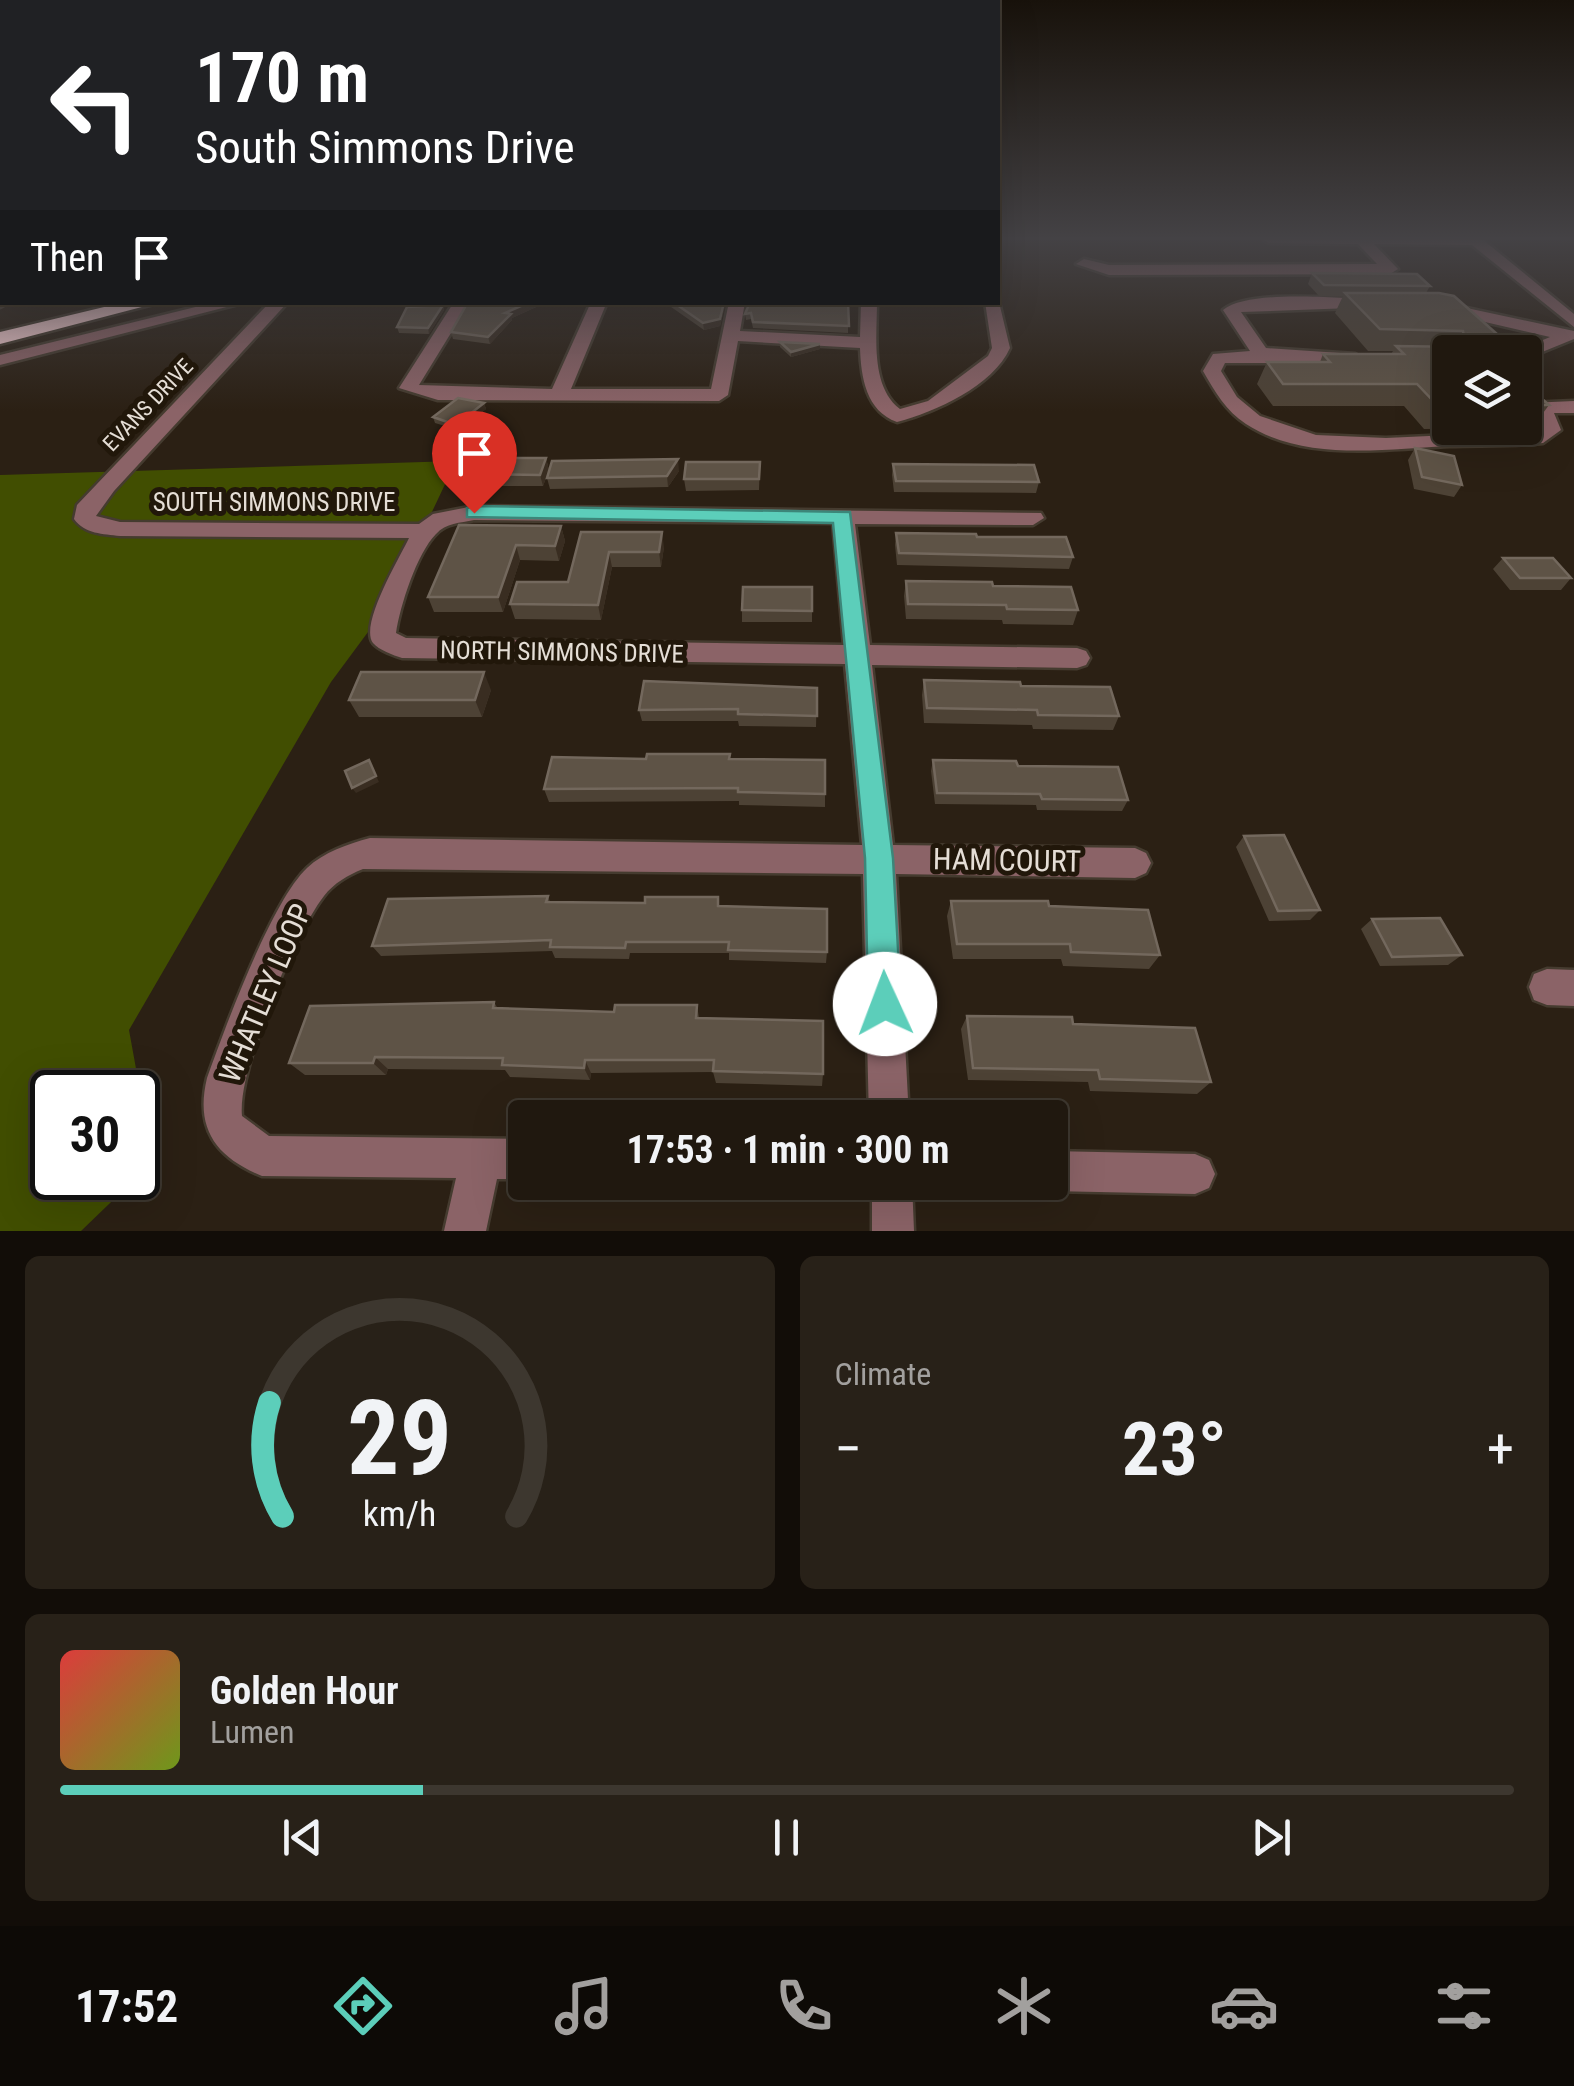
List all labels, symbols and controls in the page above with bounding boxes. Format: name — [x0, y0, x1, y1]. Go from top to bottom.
text: 170 m — [195, 37, 369, 119]
icon: left — [30, 40, 160, 170]
text: South Simmons Drive — [195, 121, 575, 174]
icon: arrive — [124, 230, 179, 285]
text: Then — [30, 236, 104, 280]
map controls — [1432, 335, 1542, 445]
button: layers — [1432, 335, 1542, 445]
street label: EVANS DRIVE — [98, 354, 198, 456]
pin — [432, 411, 517, 514]
icon: arrive — [447, 426, 502, 481]
street label: SOUTH SIMMONS DRIVE — [153, 488, 395, 517]
street label: NORTH SIMMONS DRIVE — [440, 635, 684, 669]
street label: HAM COURT — [933, 841, 1081, 879]
street label: WHATLEY LOOP — [212, 898, 318, 1088]
position arrow — [833, 952, 937, 1056]
speed limit sign: 30 — [30, 1070, 160, 1200]
text: 17:53 · 1 min · 300 m — [627, 1128, 949, 1172]
text: Climate — [835, 1355, 931, 1393]
text: 29 — [347, 1378, 452, 1499]
text: 23° — [1122, 1405, 1227, 1493]
text: − — [835, 1417, 862, 1481]
text: + — [1487, 1417, 1514, 1481]
text: km/h — [363, 1493, 437, 1535]
text: Golden Hour — [210, 1669, 399, 1713]
text: Lumen — [210, 1713, 295, 1751]
icon: previous — [275, 1810, 330, 1865]
icon: pause — [759, 1810, 814, 1865]
icon: next — [1244, 1810, 1299, 1865]
icon: directions — [328, 1971, 398, 2041]
icon: music — [549, 1971, 619, 2041]
icon: phone — [769, 1971, 839, 2041]
icon: climate — [989, 1971, 1059, 2041]
icon: car — [1209, 1971, 1279, 2041]
icon: filters — [1429, 1971, 1499, 2041]
text: 17:52 — [75, 1980, 178, 2033]

